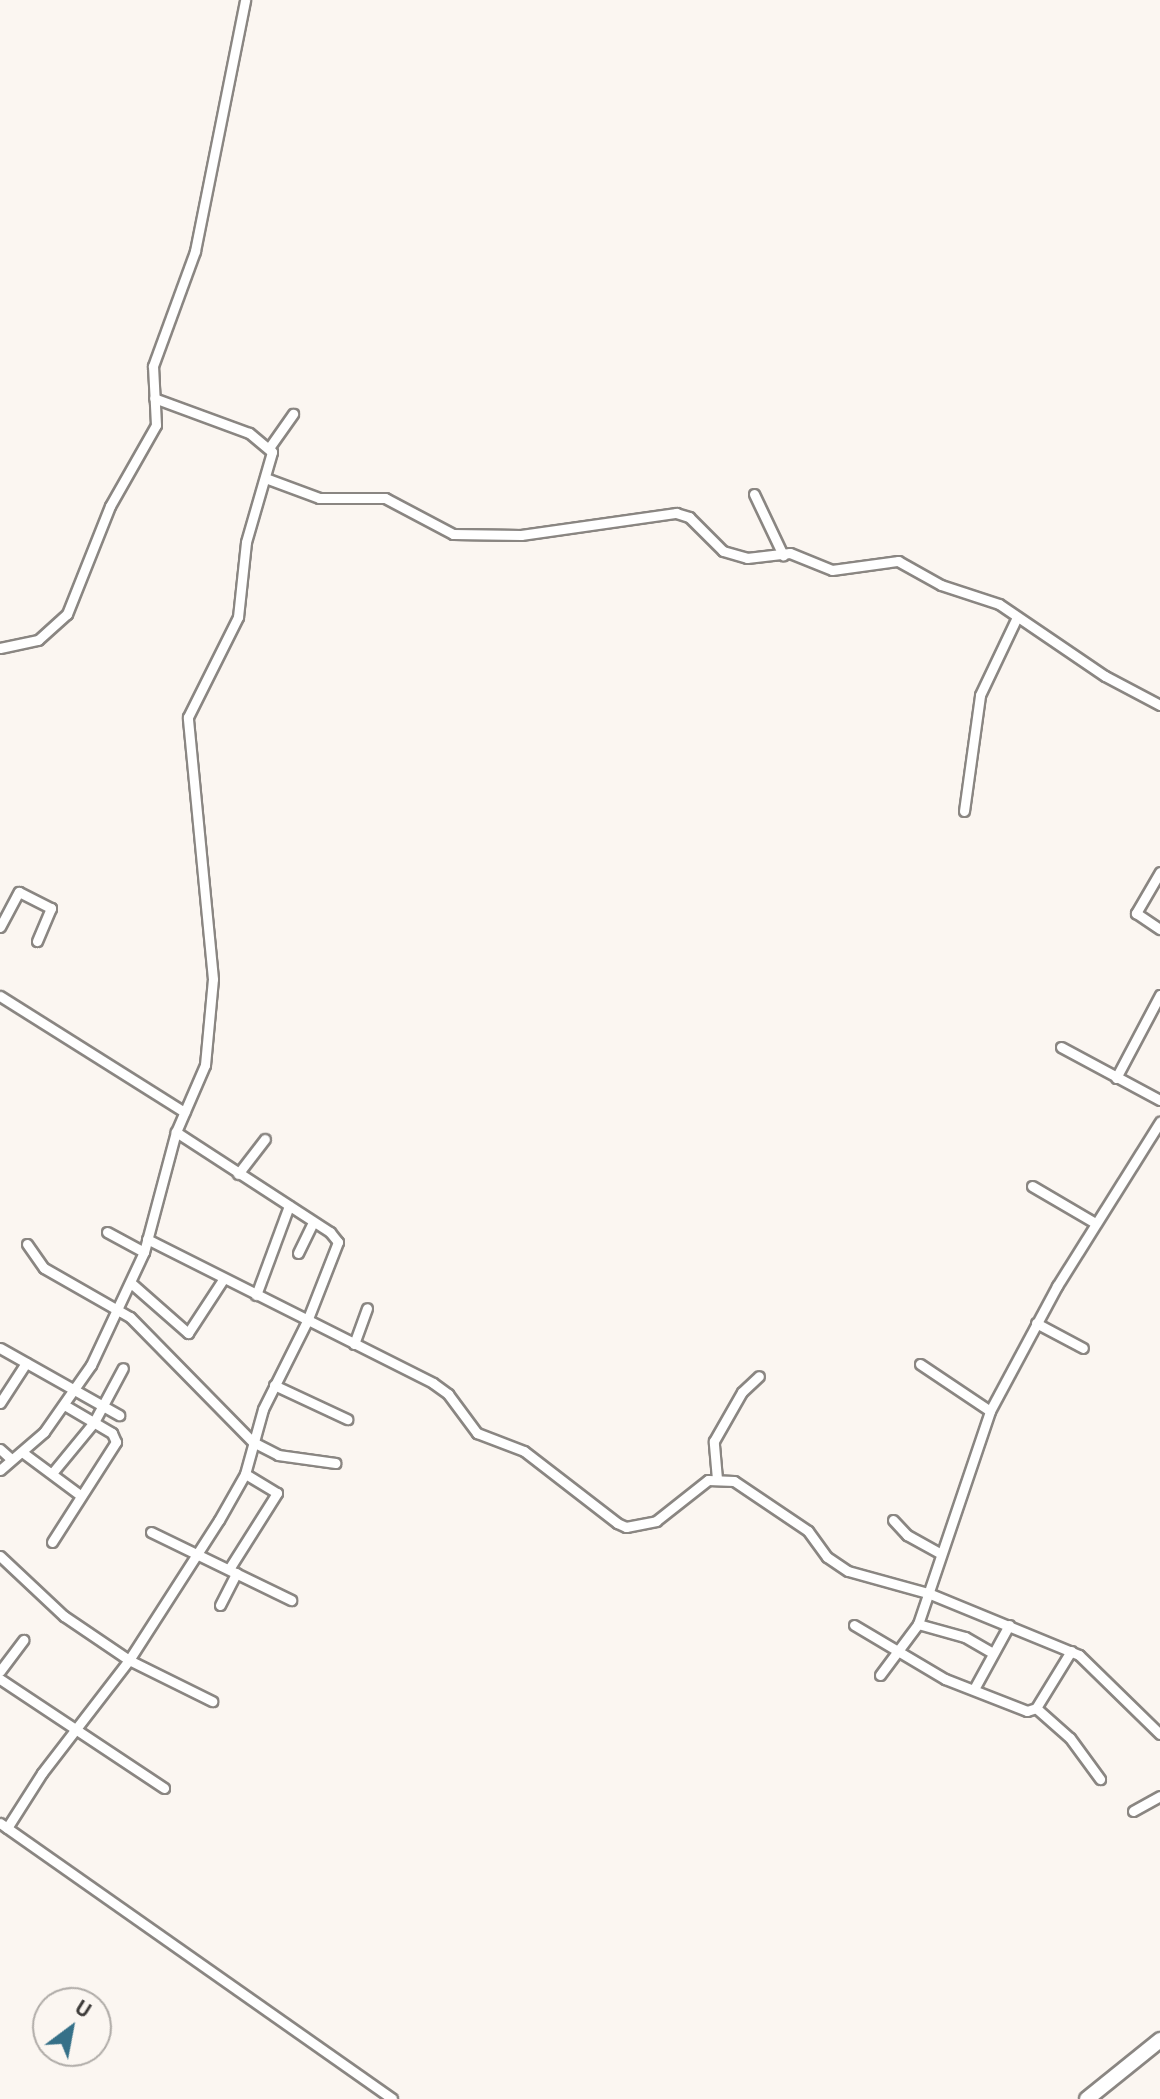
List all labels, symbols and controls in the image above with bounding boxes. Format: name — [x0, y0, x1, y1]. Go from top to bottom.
north arrow — [32, 1987, 112, 2067]
text: U — [70, 1993, 97, 2024]

